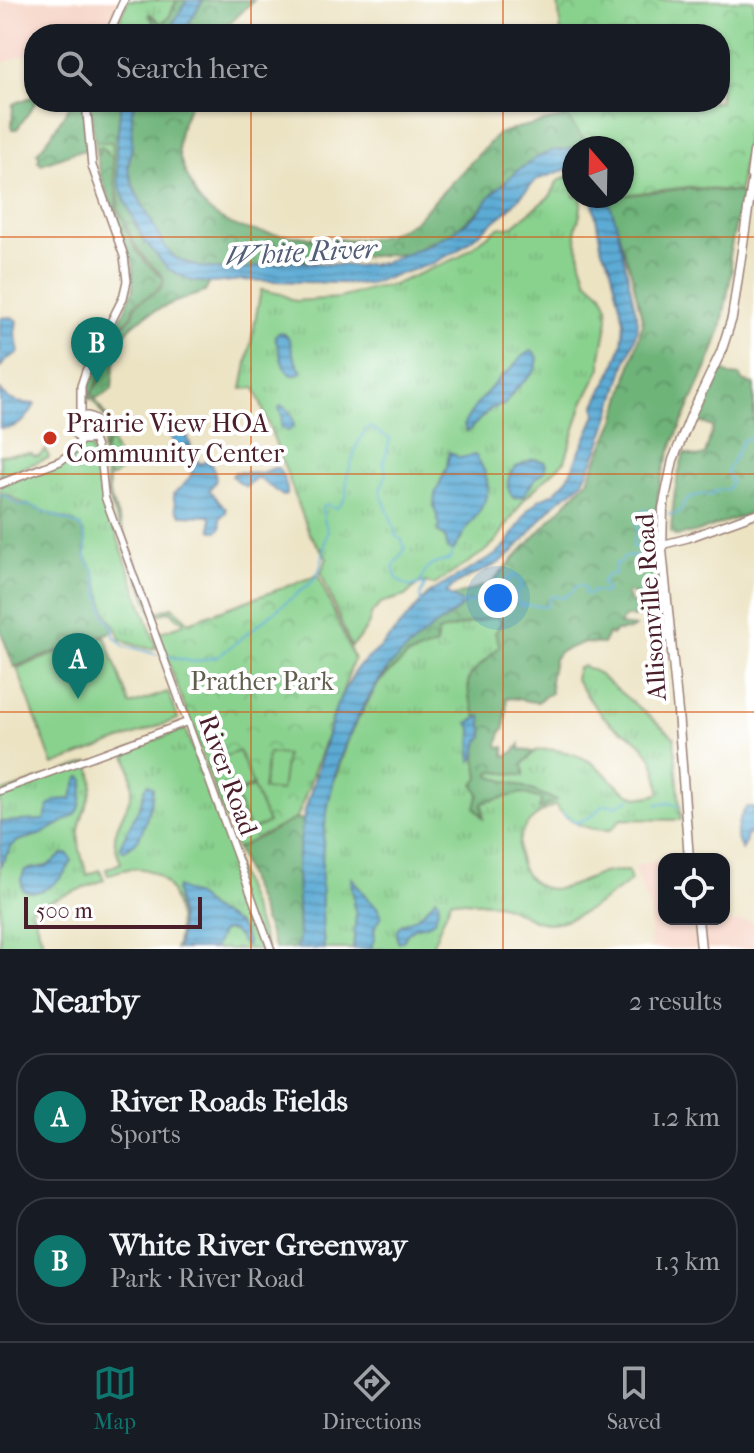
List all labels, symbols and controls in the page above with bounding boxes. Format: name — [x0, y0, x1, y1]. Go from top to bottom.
search box — [24, 24, 730, 112]
icon: search — [52, 46, 96, 90]
text: Search here — [116, 51, 268, 86]
north arrow — [562, 136, 634, 208]
water label: White River — [225, 231, 380, 272]
pin: B — [71, 317, 123, 383]
place label: Prairie View HOA Community Center — [66, 408, 284, 469]
marker: Prairie View HOA Community Center — [41, 429, 59, 447]
street label: Allisonville Road — [629, 512, 673, 703]
your location — [478, 578, 518, 618]
pin: A — [52, 633, 104, 699]
park label: Prather Park — [190, 666, 334, 697]
street label: River Road — [192, 711, 264, 840]
map controls — [658, 853, 730, 925]
button: locate — [658, 853, 730, 925]
scale bar — [24, 893, 202, 929]
text: 500 m — [36, 898, 93, 924]
text: Nearby — [32, 981, 139, 1021]
text: 2 results — [629, 986, 722, 1017]
text: River Roads Fields — [110, 1084, 348, 1119]
text: A — [52, 1102, 68, 1133]
text: 1.2 km — [652, 1102, 720, 1133]
text: Sports — [110, 1119, 181, 1150]
text: White River Greenway — [110, 1228, 407, 1263]
text: B — [52, 1246, 68, 1277]
text: 1.3 km — [654, 1246, 720, 1277]
text: Park · River Road — [110, 1263, 304, 1294]
tab: Map — [93, 1361, 137, 1435]
tab: Directions — [322, 1361, 421, 1435]
tab: Saved — [607, 1361, 661, 1435]

